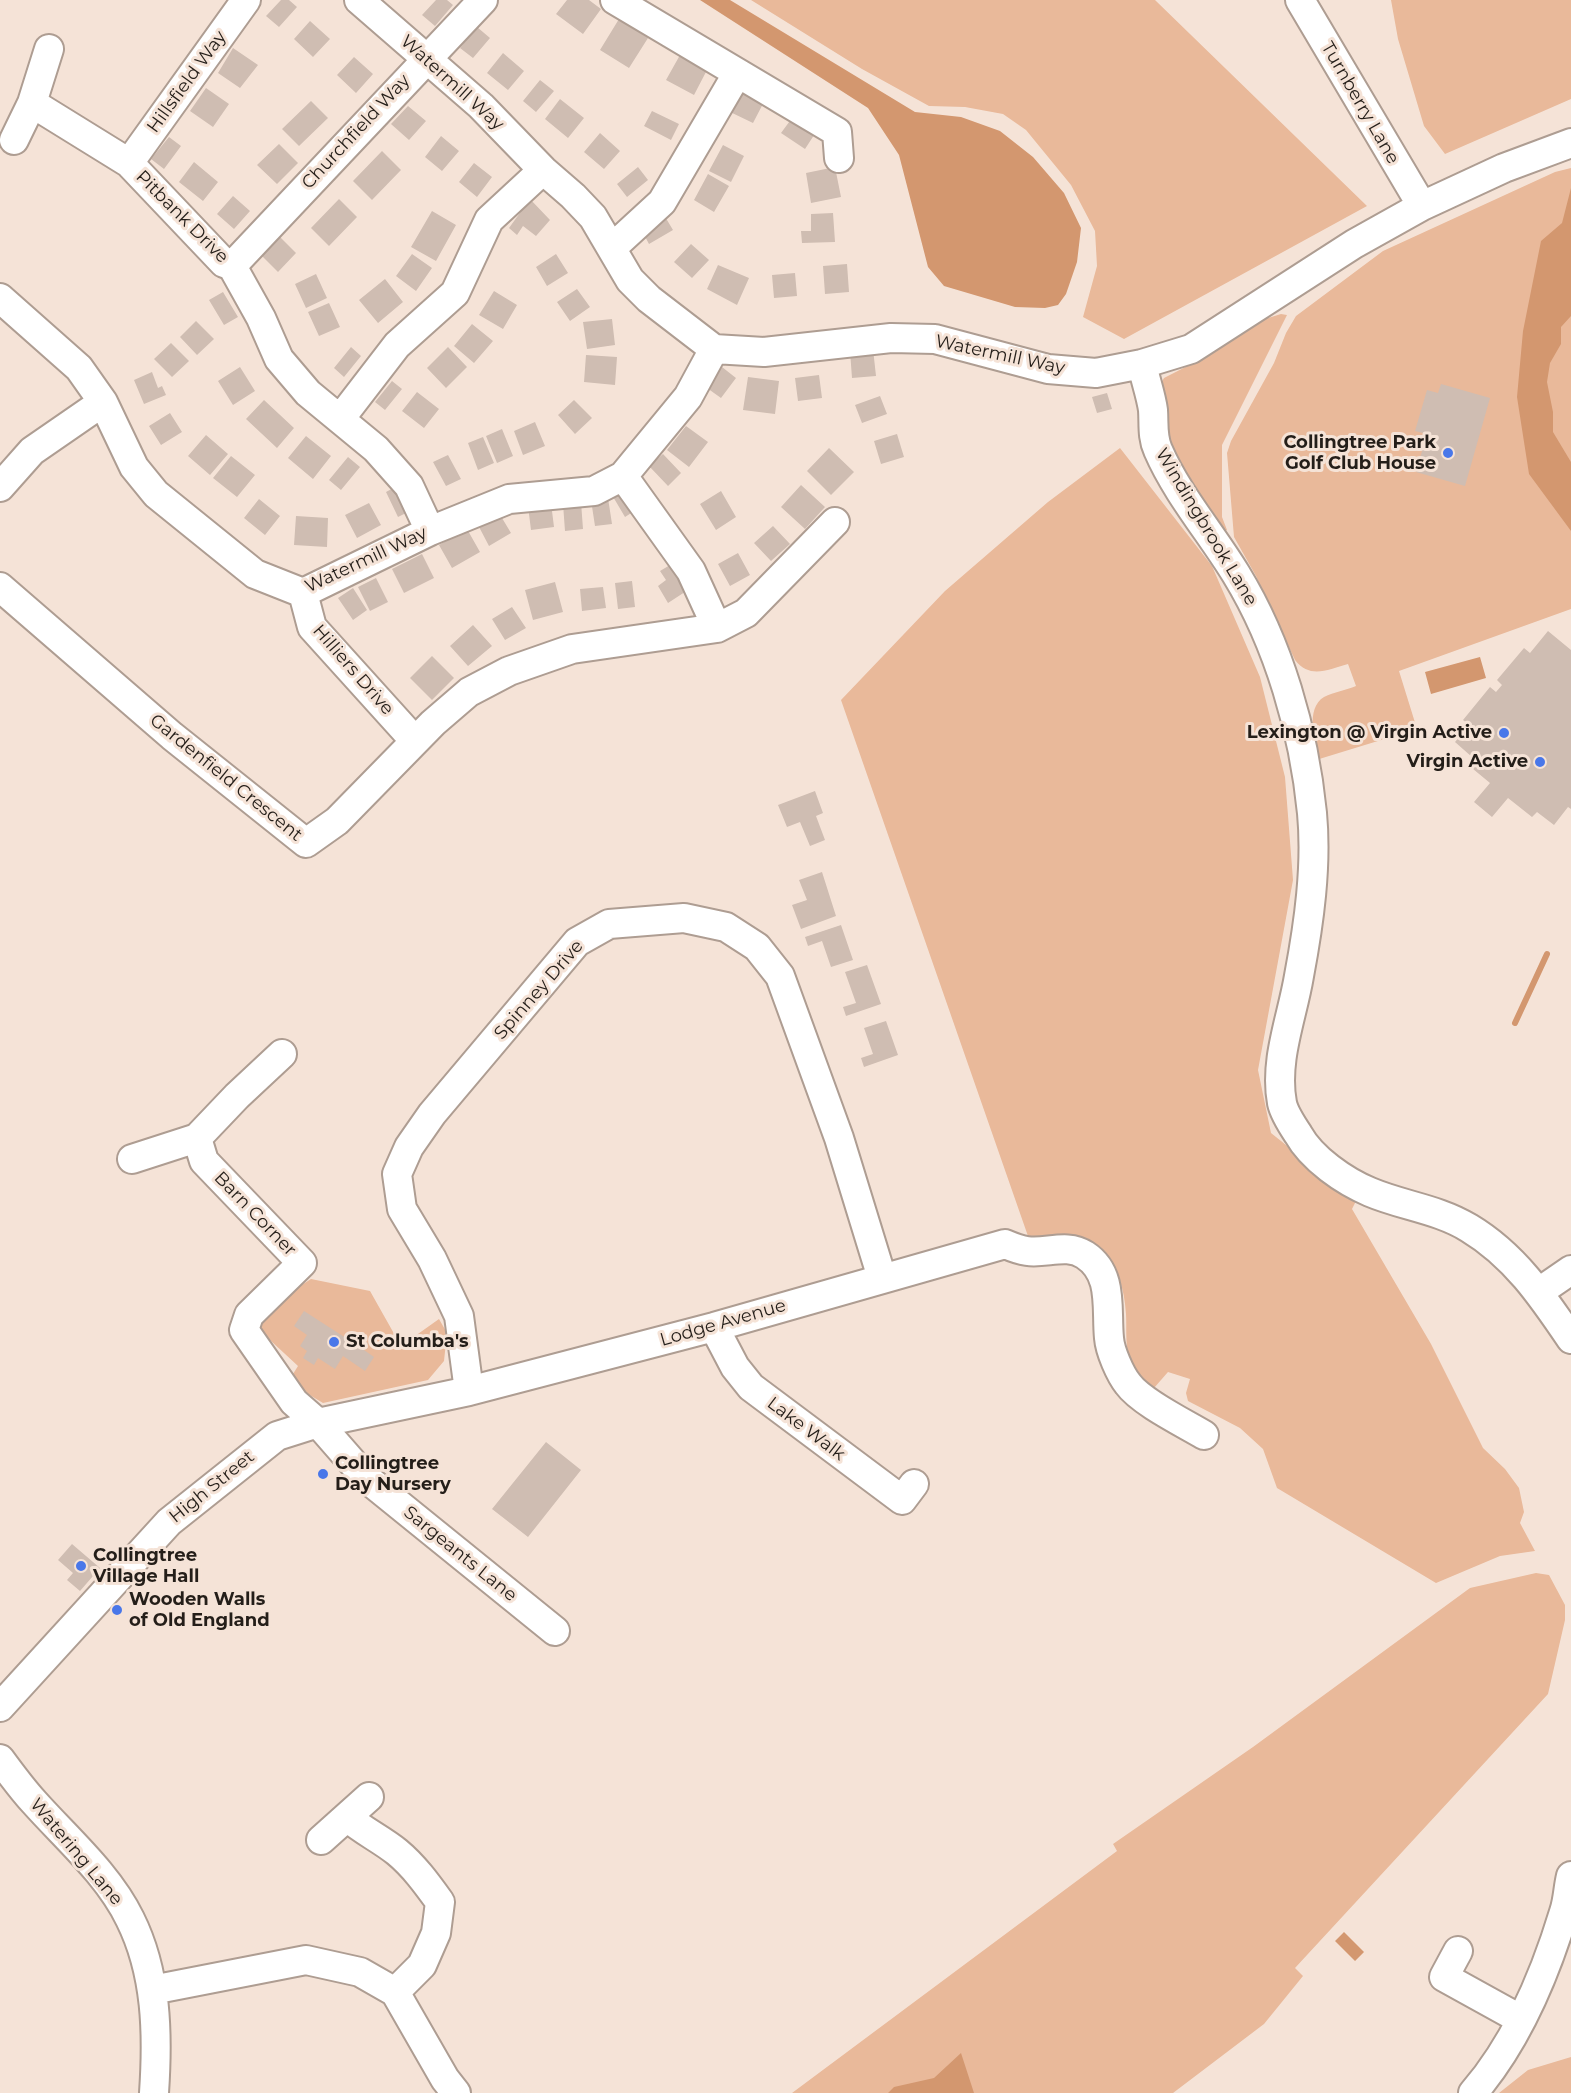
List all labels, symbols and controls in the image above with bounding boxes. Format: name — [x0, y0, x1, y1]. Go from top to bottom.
street label: Hillsfield Way — [143, 27, 231, 137]
street label: Watermill Way — [396, 31, 508, 135]
street label: Turnberry Lane — [1316, 38, 1404, 168]
street label: Churchfield Way — [297, 70, 415, 194]
street label: Pitbank Drive — [131, 166, 233, 268]
street label: Watermill Way — [933, 331, 1067, 379]
place label: Collingtree Park Golf Club House — [1283, 432, 1436, 474]
street label: Windingbrook Lane — [1150, 444, 1262, 610]
marker: Collingtree Park Golf Club House — [1441, 446, 1455, 460]
street label: Watermill Way — [302, 522, 430, 598]
street label: Hilliers Drive — [308, 620, 398, 720]
street label: Gardenfield Crescent — [145, 710, 307, 846]
place label: Lexington @ Virgin Active — [1247, 722, 1492, 744]
marker: Lexington @ Virgin Active — [1497, 726, 1511, 740]
place label: Virgin Active — [1407, 751, 1528, 773]
marker: Virgin Active — [1533, 755, 1547, 769]
street label: Spinney Drive — [490, 936, 588, 1044]
street label: Barn Corner — [209, 1167, 301, 1261]
street label: Lodge Avenue — [658, 1295, 788, 1351]
place label: St Columba's — [346, 1331, 469, 1353]
marker: St Columba's — [327, 1335, 341, 1349]
street label: Lake Walk — [763, 1393, 849, 1465]
street label: High Street — [165, 1446, 259, 1528]
place label: Collingtree Day Nursery — [335, 1453, 451, 1496]
marker: Collingtree Day Nursery — [316, 1467, 330, 1481]
street label: Sargeants Lane — [399, 1502, 521, 1606]
place label: Collingtree Village Hall — [93, 1545, 199, 1588]
marker: Collingtree Village Hall — [74, 1559, 88, 1573]
place label: Wooden Walls of Old England — [129, 1589, 270, 1632]
marker: Wooden Walls of Old England — [110, 1603, 124, 1617]
street label: Watering Lane — [25, 1794, 127, 1910]

